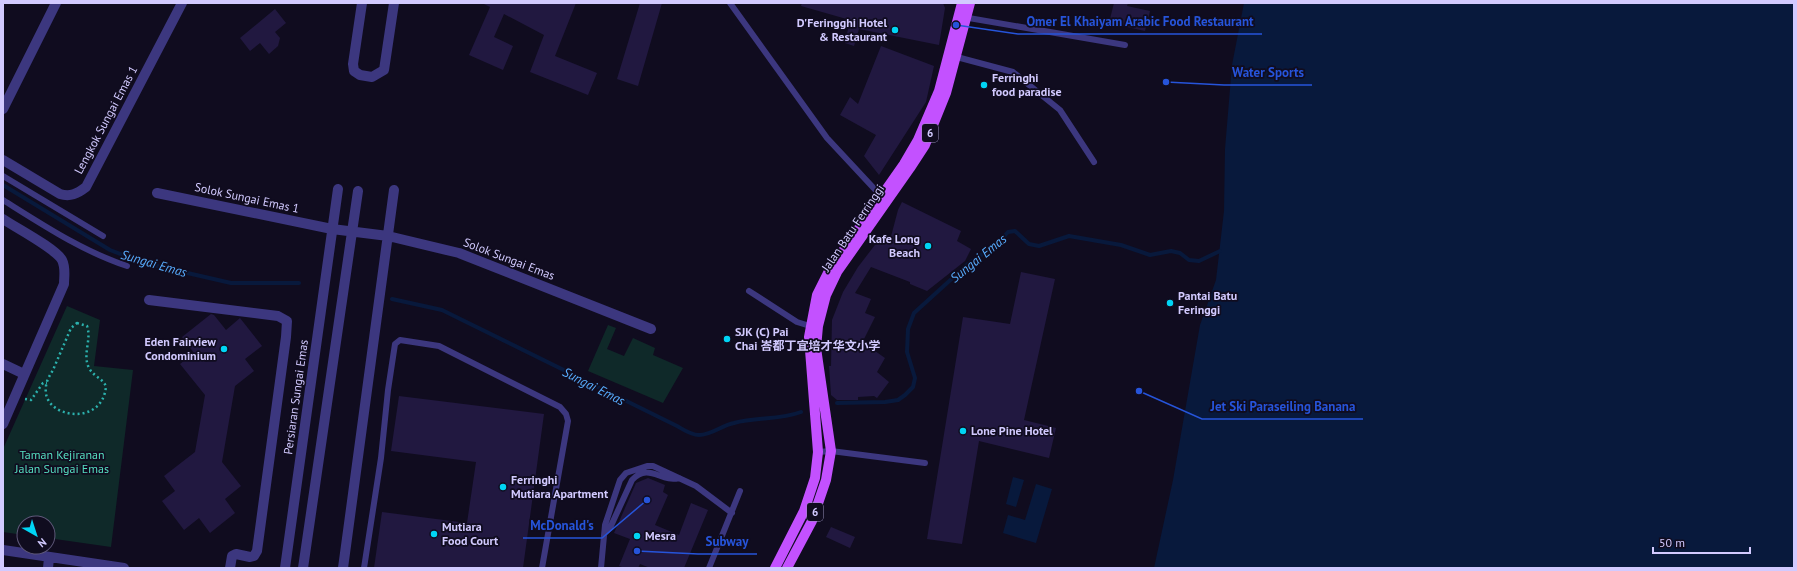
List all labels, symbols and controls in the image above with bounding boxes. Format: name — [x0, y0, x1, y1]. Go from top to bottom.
callout: Omer El Khaiyam Arabic Food Restaurant — [1018, 9, 1262, 34]
text: Omer El Khaiyam Arabic Food Restaurant — [1026, 13, 1254, 30]
place label: D'Feringghi Hotel & Restaurant — [797, 15, 888, 44]
marker: D'Feringghi Hotel & Restaurant — [890, 25, 900, 35]
callout: Water Sports — [1224, 60, 1312, 85]
street label: Lengkok Sungai Emas 1 — [71, 63, 140, 176]
text: Water Sports — [1232, 64, 1304, 81]
place label: Ferringhi food paradise — [992, 70, 1062, 99]
marker: Ferringhi food paradise — [979, 80, 989, 90]
road number: 6 — [922, 124, 938, 142]
street label: Solok Sungai Emas 1 — [193, 179, 301, 216]
street label: Jalan Batu Ferringgi — [817, 181, 887, 275]
water label: Sungai Emas — [947, 230, 1011, 286]
place label: Kafe Long Beach — [869, 231, 920, 260]
street label: Solok Sungai Emas — [461, 234, 557, 283]
marker: Kafe Long Beach — [923, 241, 933, 251]
water label: Sungai Emas — [119, 246, 190, 281]
place label: Pantai Batu Feringgi — [1178, 288, 1237, 317]
marker: Pantai Batu Feringgi — [1165, 298, 1175, 308]
place label: SJK (C) Pai Chai 峇都丁宜培才华文小学 — [735, 324, 880, 353]
place label: Eden Fairview Condominium — [144, 334, 216, 363]
marker: SJK (C) Pai Chai 峇都丁宜培才华文小学 — [722, 334, 732, 344]
street label: Persiaran Sungai Emas — [280, 339, 311, 455]
marker: Eden Fairview Condominium — [219, 344, 229, 354]
water label: Sungai Emas — [560, 363, 629, 410]
callout: Jet Ski Paraseiling Banana — [1202, 394, 1363, 419]
text: Jet Ski Paraseiling Banana — [1210, 398, 1355, 415]
place label: Lone Pine Hotel — [971, 423, 1053, 438]
marker: Lone Pine Hotel — [958, 426, 968, 436]
park label: Taman Kejiranan Jalan Sungai Emas — [14, 447, 109, 476]
place label: Ferringhi Mutiara Apartment — [511, 472, 609, 501]
marker: Ferringhi Mutiara Apartment — [498, 482, 508, 492]
road number: 6 — [807, 503, 823, 521]
callout: McDonald's — [523, 513, 602, 538]
north arrow — [16, 515, 56, 555]
text: McDonald's — [530, 517, 594, 534]
place label: Mutiara Food Court — [442, 519, 499, 548]
place label: Mesra — [645, 528, 676, 543]
marker: Mutiara Food Court — [429, 529, 439, 539]
callout: Subway — [698, 529, 757, 554]
scale bar — [1653, 529, 1750, 555]
marker: Mesra — [632, 531, 642, 541]
text: Subway — [706, 533, 749, 550]
text: N — [35, 535, 50, 550]
text: 50 m — [1659, 535, 1685, 550]

